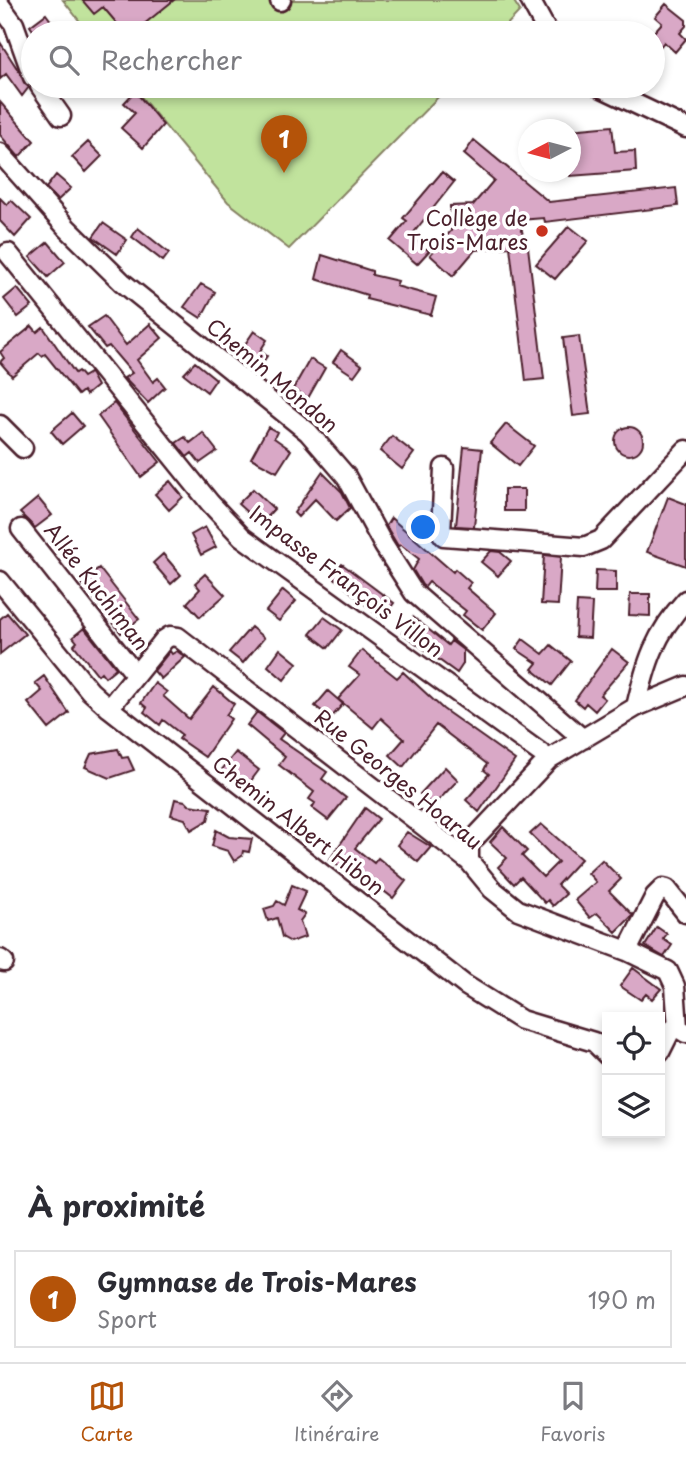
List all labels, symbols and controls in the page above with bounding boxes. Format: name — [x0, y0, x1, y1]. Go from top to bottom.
search box — [21, 21, 665, 98]
text: Rechercher — [101, 40, 242, 79]
icon: search — [45, 41, 83, 79]
pin: 1 — [261, 115, 307, 173]
north arrow — [518, 119, 581, 182]
place label: Collège de Trois-Mares — [407, 201, 528, 257]
marker: Collège de Trois-Mares — [534, 223, 550, 239]
street label: Chemin Mondon — [200, 310, 346, 439]
street label: Impasse François Villon — [243, 497, 451, 664]
your location — [406, 510, 440, 544]
street label: Allée Kuchiman — [37, 515, 158, 656]
street label: Rue Georges Hoarau — [308, 701, 490, 856]
street label: Chemin Albert Hibon — [206, 747, 392, 902]
map controls — [602, 1012, 665, 1138]
button: locate — [602, 1012, 665, 1075]
button: layers — [602, 1075, 665, 1138]
text: À proximité — [28, 1182, 205, 1227]
text: Gymnase de Trois-Mares — [97, 1262, 417, 1301]
text: 1 — [48, 1282, 59, 1317]
text: 190 m — [588, 1282, 656, 1317]
text: Sport — [97, 1301, 157, 1336]
tab: Carte — [80, 1377, 133, 1447]
tab: Itinéraire — [294, 1377, 379, 1447]
tab: Favoris — [540, 1377, 606, 1447]

